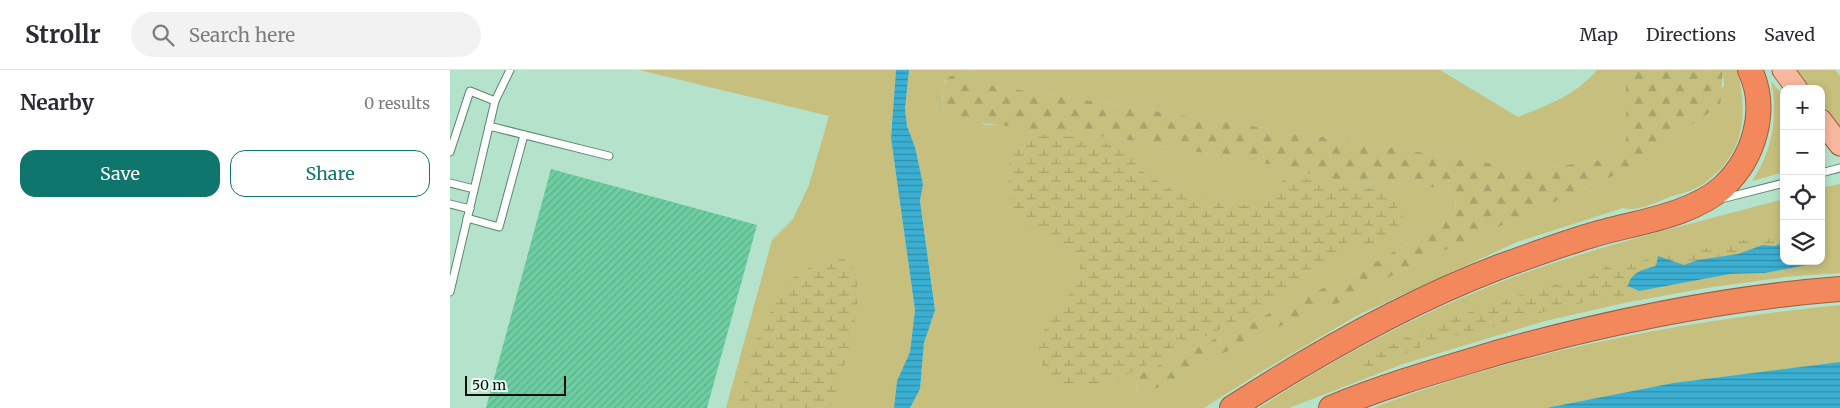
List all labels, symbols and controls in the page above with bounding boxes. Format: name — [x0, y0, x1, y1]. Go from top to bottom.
search box — [131, 12, 481, 57]
text: Strollr — [25, 19, 101, 50]
icon: search — [149, 21, 177, 49]
text: Search here — [189, 23, 295, 47]
text: Map — [1580, 23, 1618, 46]
text: Directions — [1646, 23, 1736, 46]
text: Saved — [1764, 23, 1815, 46]
map controls — [1780, 85, 1825, 265]
button: + — [1780, 85, 1825, 130]
text: Nearby — [20, 89, 94, 116]
text: 0 results — [364, 93, 430, 113]
button: − — [1780, 130, 1825, 175]
button: Save — [20, 150, 220, 197]
button: Share — [230, 150, 430, 197]
button: locate — [1780, 175, 1825, 220]
button: layers — [1780, 220, 1825, 265]
scale bar — [465, 373, 566, 396]
text: 50 m — [472, 376, 506, 394]

